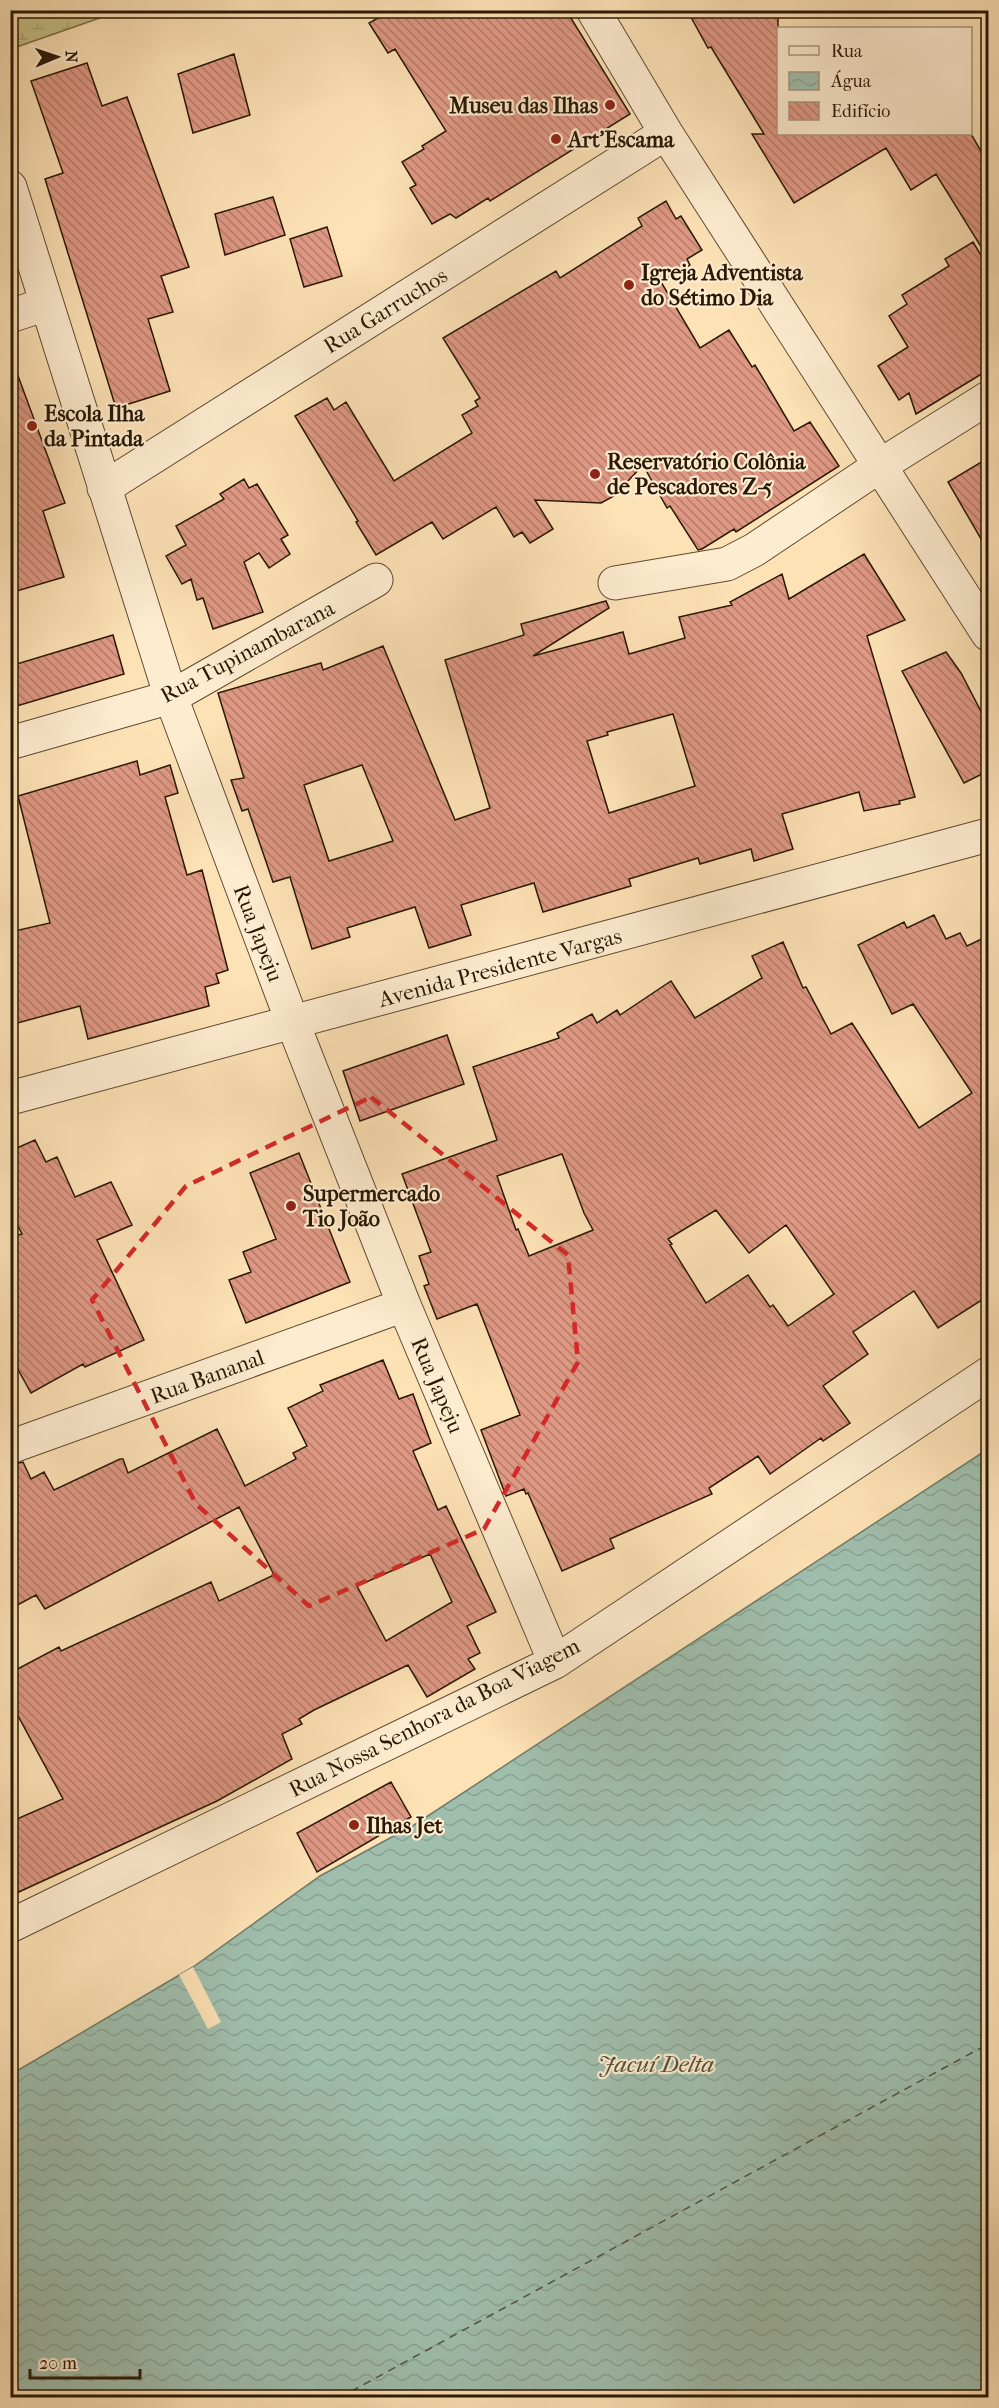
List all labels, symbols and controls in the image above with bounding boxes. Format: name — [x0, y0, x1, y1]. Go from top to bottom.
north arrow — [27, 27, 87, 87]
legend — [777, 27, 972, 135]
text: Rua — [831, 41, 863, 62]
text: N — [62, 50, 81, 64]
text: Água — [830, 70, 872, 92]
place label: Museu das Ilhas — [448, 93, 598, 119]
marker: Museu das Ilhas — [603, 98, 617, 112]
text: Edifício — [831, 101, 890, 122]
place label: Art'Escama — [566, 127, 675, 153]
marker: Art'Escama — [549, 132, 563, 146]
place label: Igreja Adventista do Sétimo Dia — [641, 260, 803, 311]
street label: Rua Garruchos — [319, 262, 452, 359]
marker: Igreja Adventista do Sétimo Dia — [622, 278, 636, 292]
place label: Escola Ilha da Pintada — [44, 401, 145, 452]
marker: Escola Ilha da Pintada — [25, 419, 39, 433]
place label: Reservatório Colônia de Pescadores Z-5 — [607, 449, 806, 500]
marker: Reservatório Colônia de Pescadores Z-5 — [588, 467, 602, 481]
street label: Rua Tupinambarana — [156, 595, 340, 709]
street label: Rua Japeju — [228, 881, 289, 986]
street label: Avenida Presidente Vargas — [375, 923, 625, 1013]
place label: Supermercado Tio João — [302, 1181, 440, 1232]
marker: Supermercado Tio João — [284, 1199, 298, 1213]
street label: Rua Japeju — [405, 1333, 469, 1438]
street label: Rua Bananal — [147, 1344, 268, 1410]
street label: Rua Nossa Senhora da Boa Viagem — [285, 1633, 585, 1803]
place label: Ilhas Jet — [366, 1813, 444, 1839]
marker: Ilhas Jet — [347, 1818, 361, 1832]
water label: Jacuí Delta — [598, 2050, 714, 2078]
scale bar — [30, 2342, 140, 2380]
text: 20 m — [39, 2353, 77, 2374]

